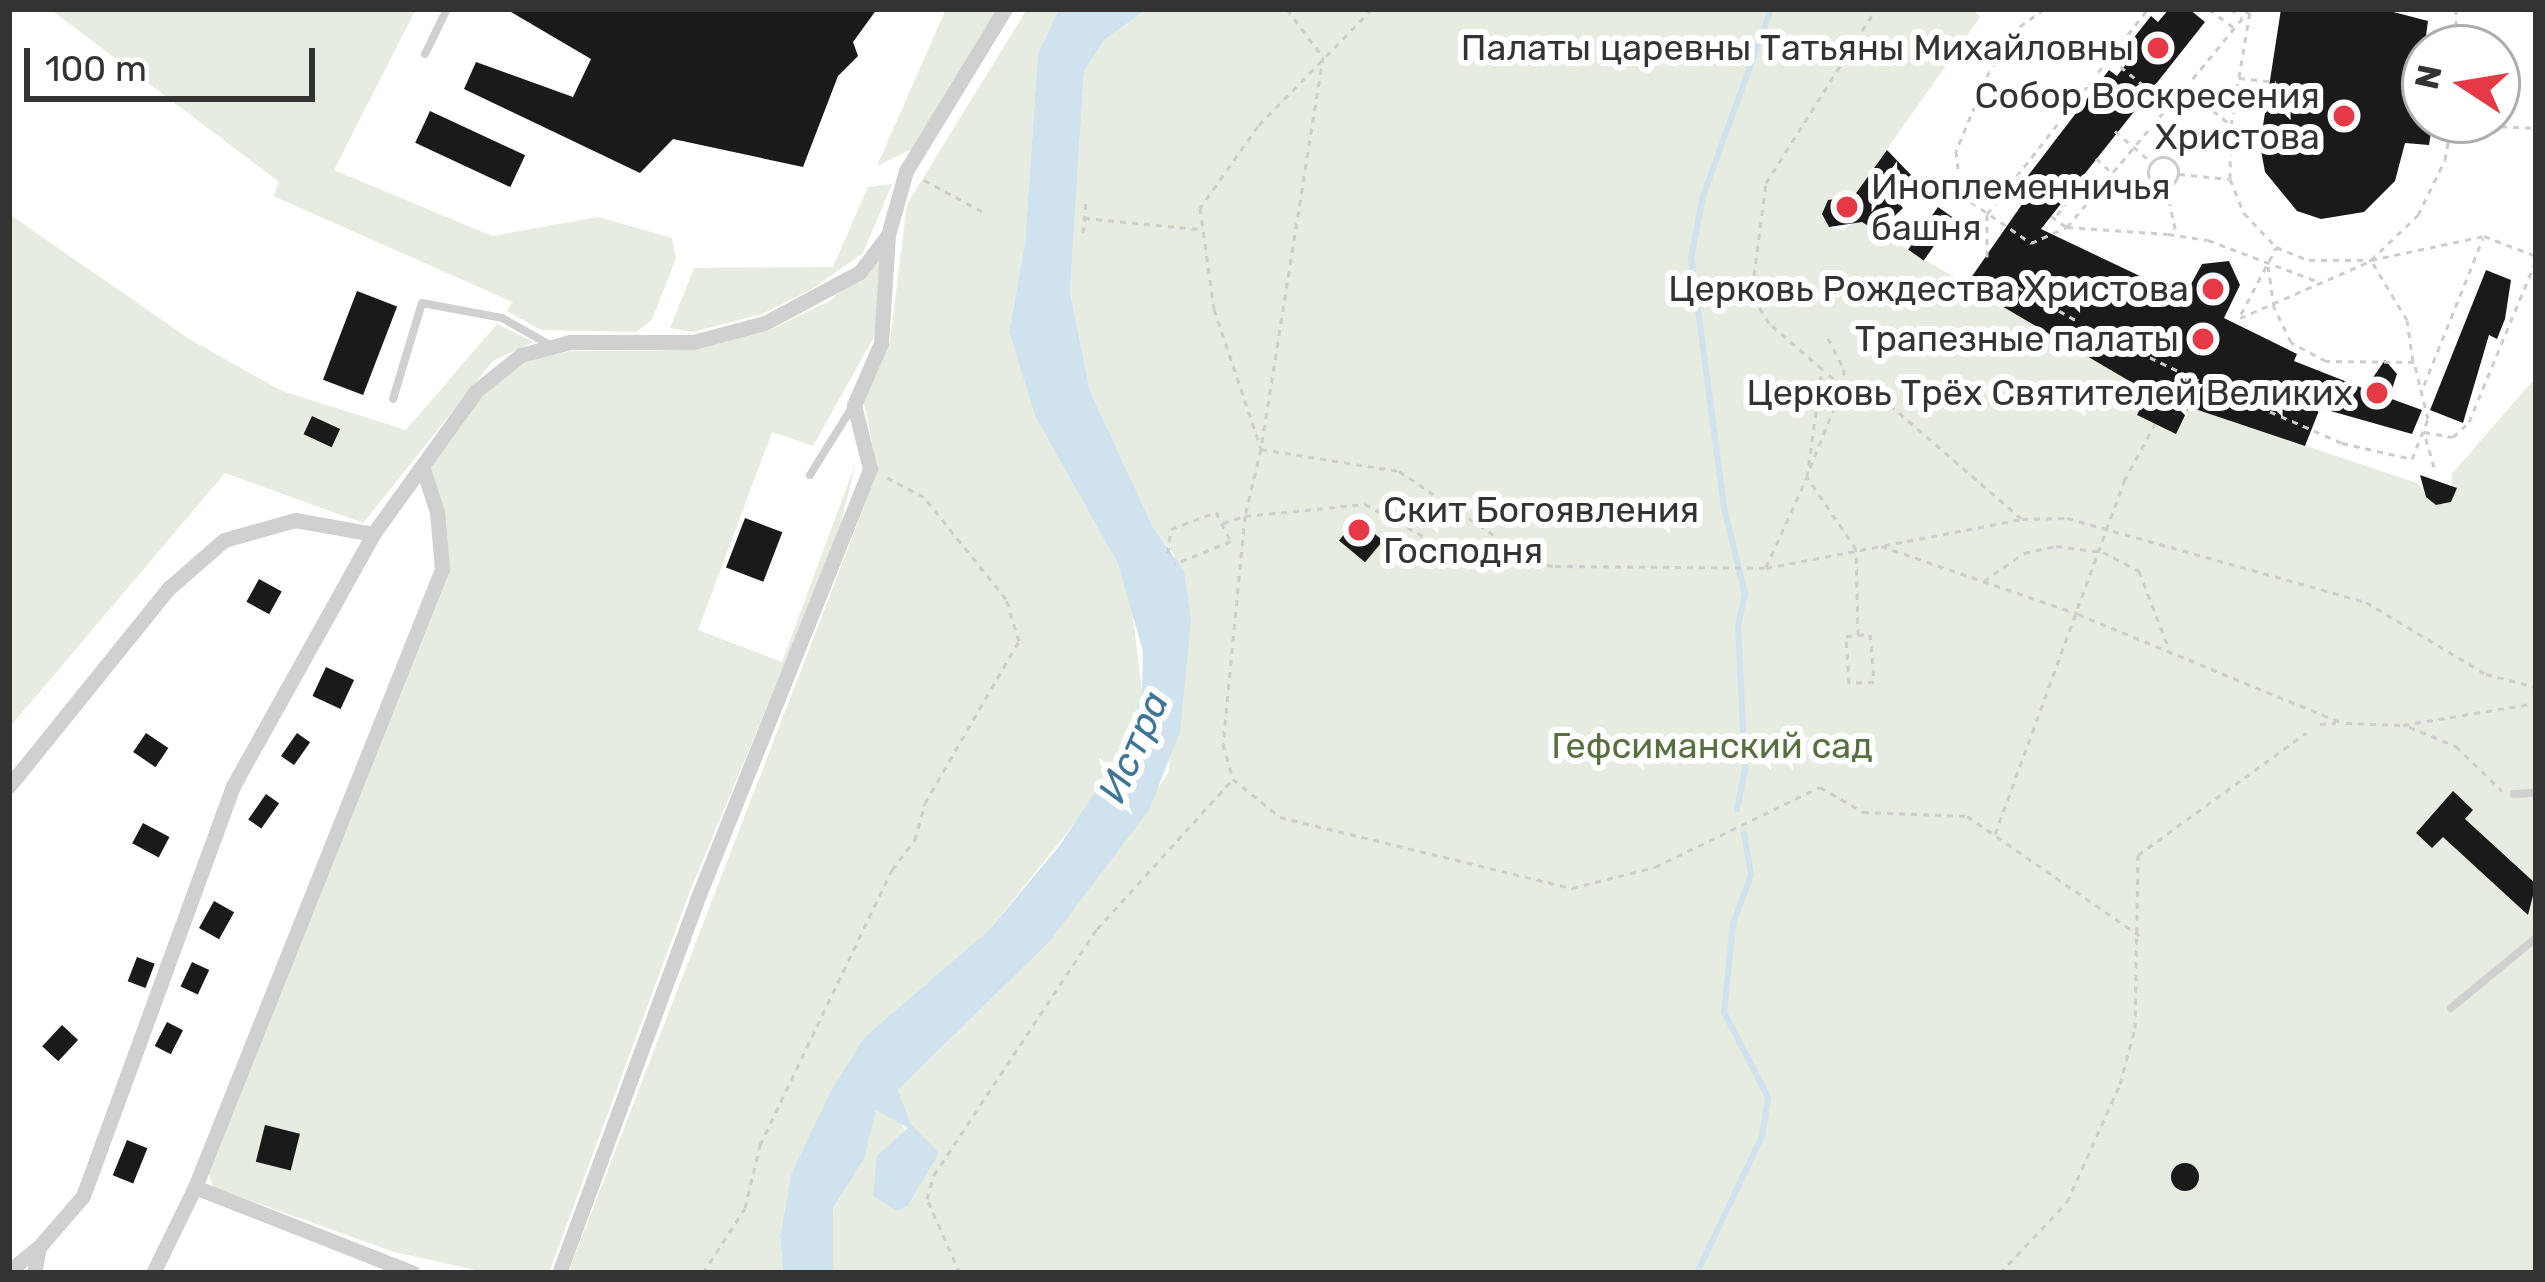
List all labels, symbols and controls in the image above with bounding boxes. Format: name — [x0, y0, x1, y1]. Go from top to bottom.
scale bar — [30, 24, 321, 98]
north arrow — [2401, 24, 2521, 144]
place label: Палаты царевны Татьяны Михайловны — [1461, 26, 2134, 70]
marker: Палаты царевны Татьяны Михайловны — [2145, 35, 2171, 61]
text: 100 m — [45, 47, 147, 90]
text: N — [2407, 61, 2450, 93]
place label: Собор Воскресения Христова — [1975, 73, 2320, 158]
marker: Собор Воскресения Христова — [2331, 103, 2357, 129]
place label: Иноплеменничья башня — [1871, 164, 2171, 249]
marker: Иноплеменничья башня — [1834, 194, 1860, 220]
place label: Церковь Рождества Христова — [1668, 267, 2189, 311]
marker: Церковь Рождества Христова — [2200, 276, 2226, 302]
place label: Трапезные палаты — [1855, 317, 2179, 361]
marker: Трапезные палаты — [2190, 326, 2216, 352]
place label: Церковь Трёх Святителей Великих — [1746, 371, 2353, 415]
marker: Церковь Трёх Святителей Великих — [2364, 380, 2390, 406]
place label: Скит Богоявления Господня — [1383, 487, 1699, 572]
marker: Скит Богоявления Господня — [1346, 517, 1372, 543]
water label: Истра — [1089, 684, 1179, 810]
park label: Гефсиманский сад — [1551, 724, 1873, 768]

